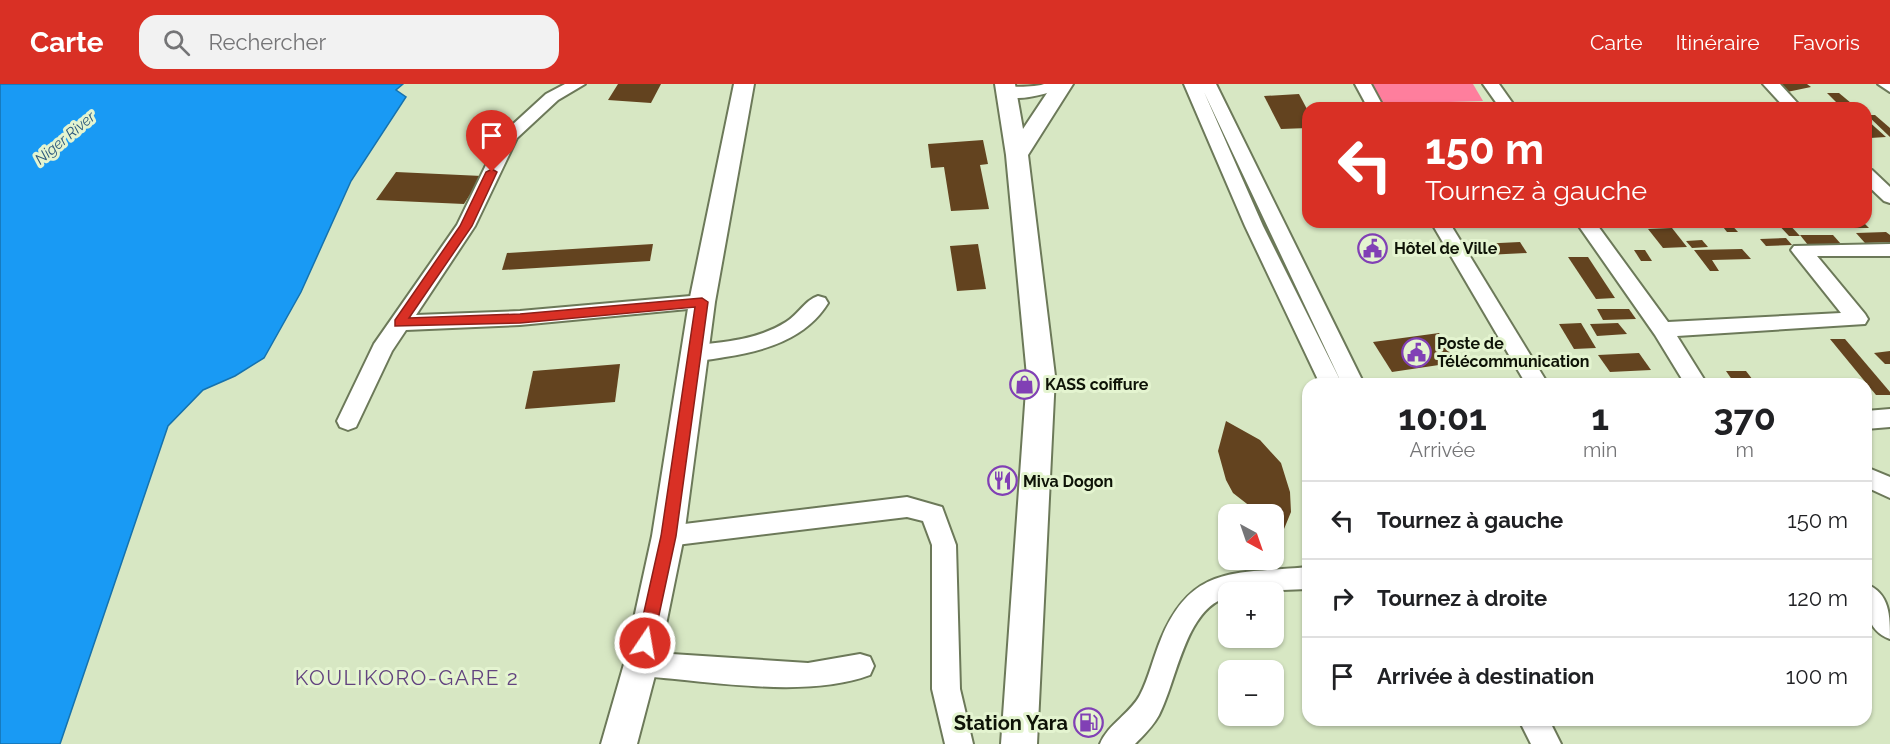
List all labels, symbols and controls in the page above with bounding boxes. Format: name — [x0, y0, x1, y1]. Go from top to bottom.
search box — [139, 15, 559, 69]
text: Carte — [30, 26, 103, 59]
icon: search — [160, 26, 193, 59]
text: Rechercher — [208, 29, 326, 55]
text: Carte — [1590, 30, 1642, 55]
text: Itinéraire — [1675, 30, 1759, 55]
text: Favoris — [1792, 30, 1860, 55]
water label: Niger River — [31, 107, 99, 168]
pin — [466, 110, 517, 172]
icon: arrive — [475, 119, 508, 152]
text: 150 m — [1425, 125, 1544, 174]
icon: left — [1326, 126, 1404, 204]
text: Tournez à gauche — [1425, 175, 1647, 206]
public building icon: Hôtel de Ville — [1357, 232, 1389, 264]
place label: Hôtel de Ville — [1394, 239, 1498, 258]
place label: Poste de Télécommunication — [1437, 334, 1589, 371]
public building icon: Poste de Télécommunication — [1400, 336, 1432, 368]
shop icon: KASS coiffure — [1008, 368, 1040, 400]
place label: KASS coiffure — [1045, 375, 1149, 394]
text: 10:01 — [1398, 396, 1487, 438]
text: 1 — [1591, 396, 1609, 438]
text: 370 — [1713, 396, 1776, 438]
text: Arrivée — [1410, 438, 1475, 462]
text: min — [1583, 438, 1617, 462]
text: m — [1735, 438, 1754, 462]
restaurant icon: Miva Dogon — [986, 465, 1018, 497]
place label: Miva Dogon — [1023, 472, 1113, 491]
north arrow — [1218, 504, 1284, 570]
map controls — [1218, 504, 1284, 726]
icon: left — [1326, 504, 1359, 537]
text: Tournez à gauche — [1377, 507, 1563, 533]
text: 150 m — [1787, 507, 1848, 533]
button: + — [1218, 582, 1284, 648]
icon: right — [1326, 582, 1359, 615]
text: Tournez à droite — [1377, 585, 1547, 611]
text: 120 m — [1788, 585, 1848, 611]
position arrow — [613, 611, 677, 675]
button: − — [1218, 660, 1284, 726]
icon: arrive — [1326, 660, 1359, 693]
text: Arrivée à destination — [1377, 663, 1594, 689]
text: 100 m — [1786, 663, 1848, 689]
district label: KOULIKORO-GARE 2 — [295, 665, 519, 690]
fuel station icon: Station Yara — [1073, 707, 1105, 739]
place label: Station Yara — [954, 711, 1068, 735]

